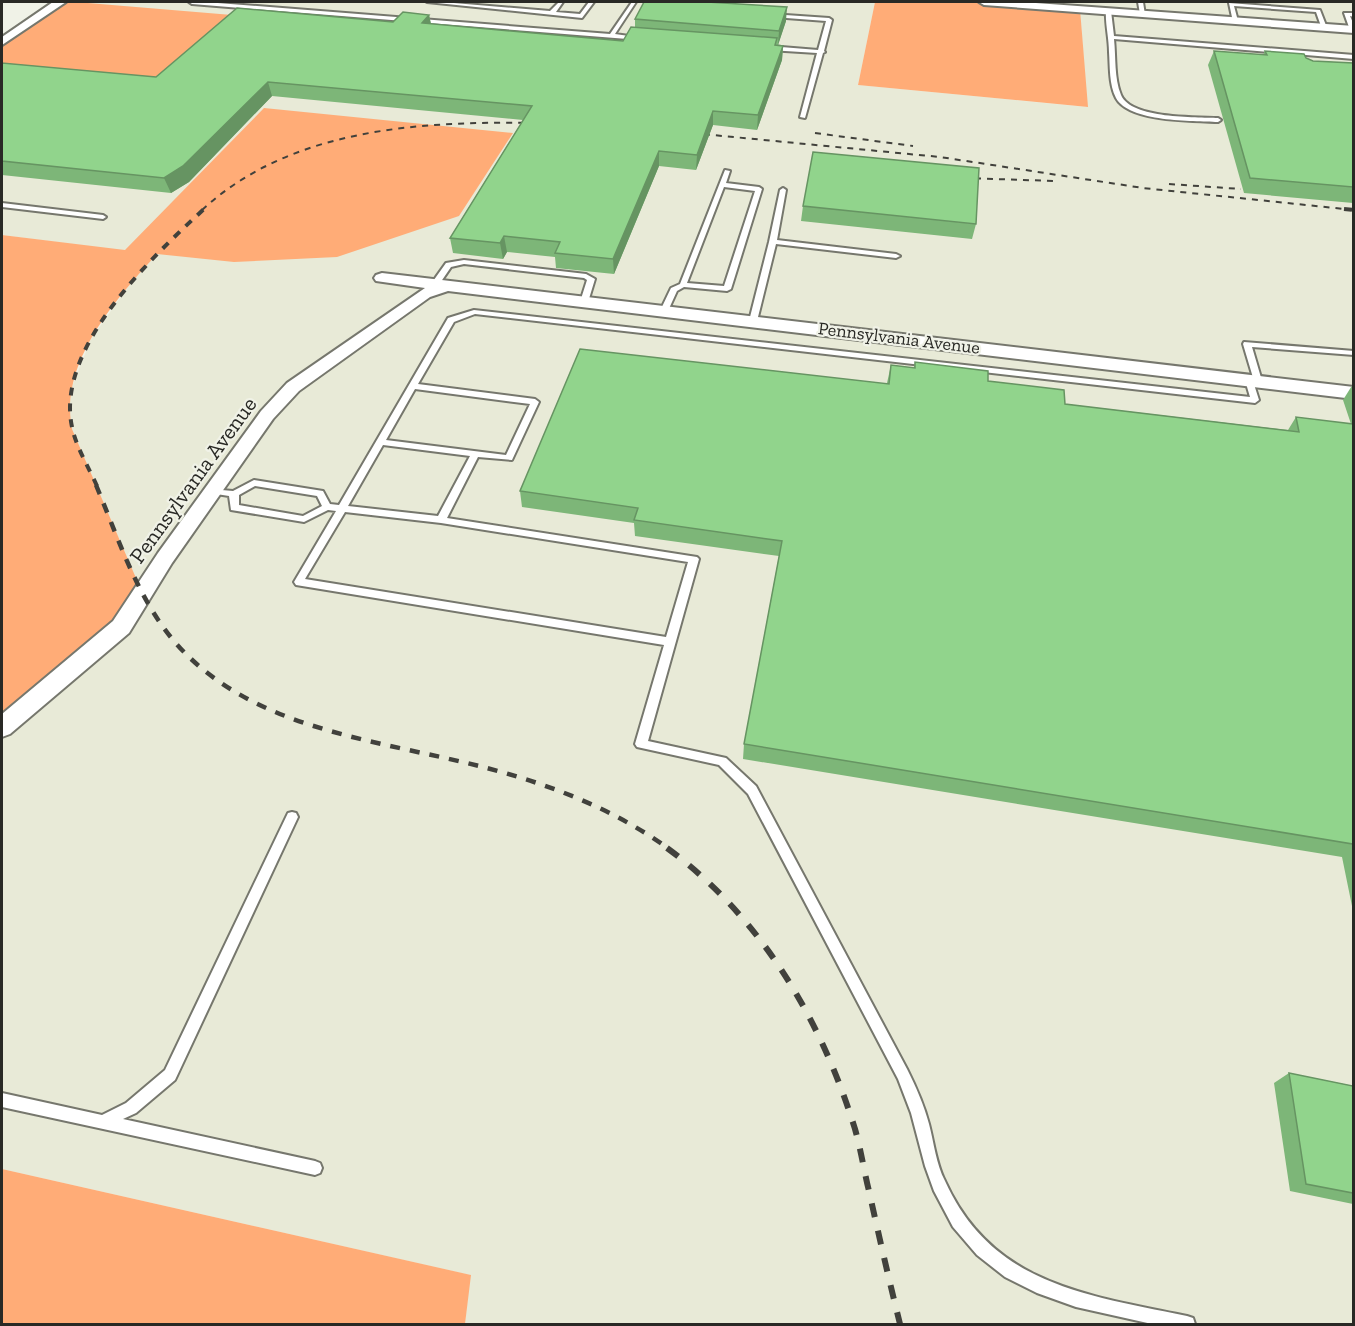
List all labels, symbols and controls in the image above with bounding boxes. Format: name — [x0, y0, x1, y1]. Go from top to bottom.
street label: Pennsylvania Avenue — [817, 317, 981, 359]
street label: Pennsylvania Avenue — [124, 392, 262, 568]

